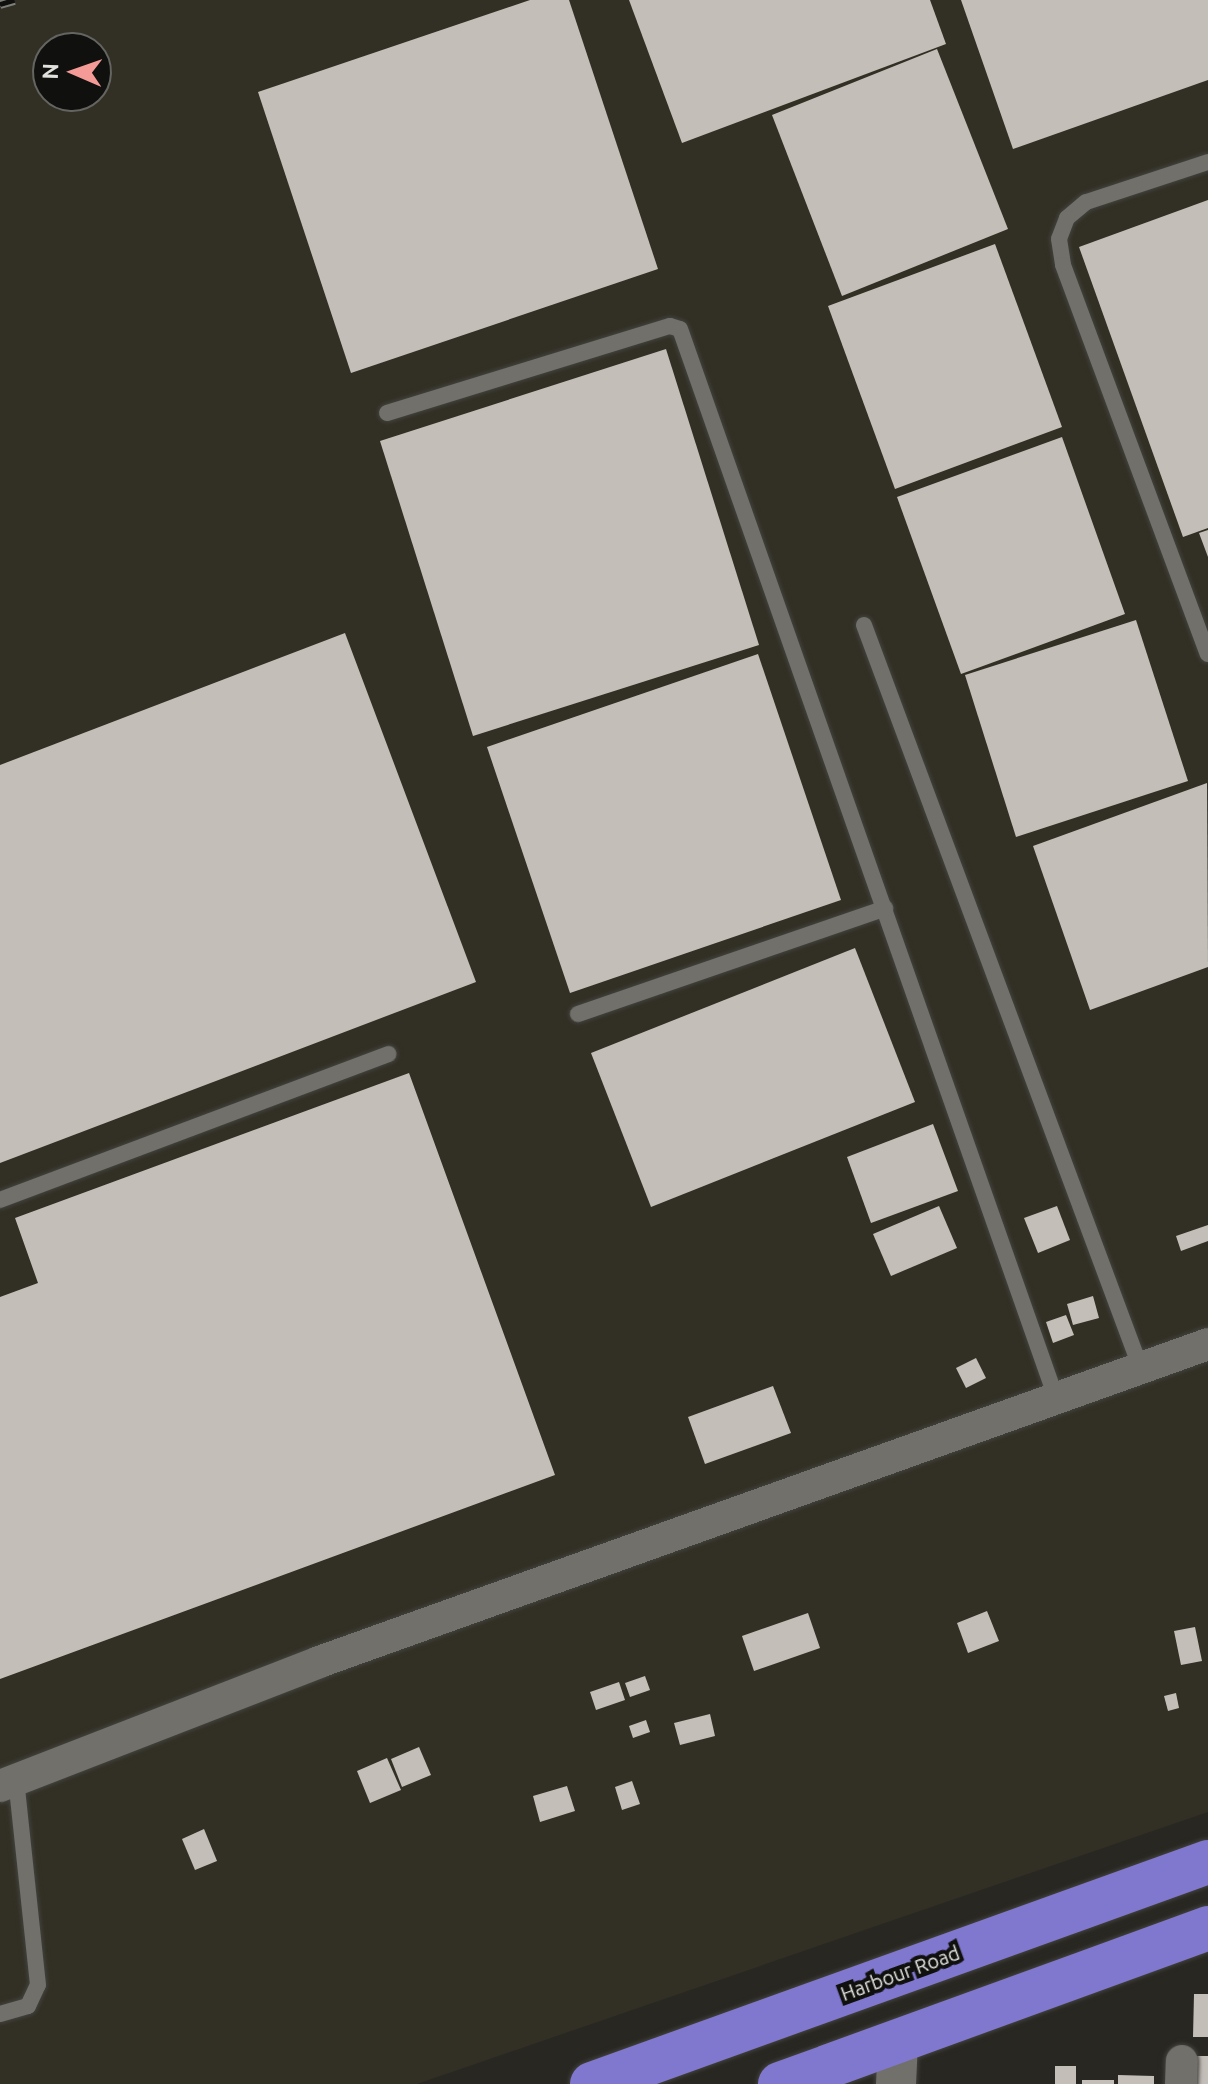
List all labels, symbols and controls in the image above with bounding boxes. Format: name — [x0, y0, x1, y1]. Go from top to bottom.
north arrow — [32, 32, 112, 112]
text: N — [37, 63, 62, 80]
street label: Harbour Road — [837, 1940, 963, 2006]

